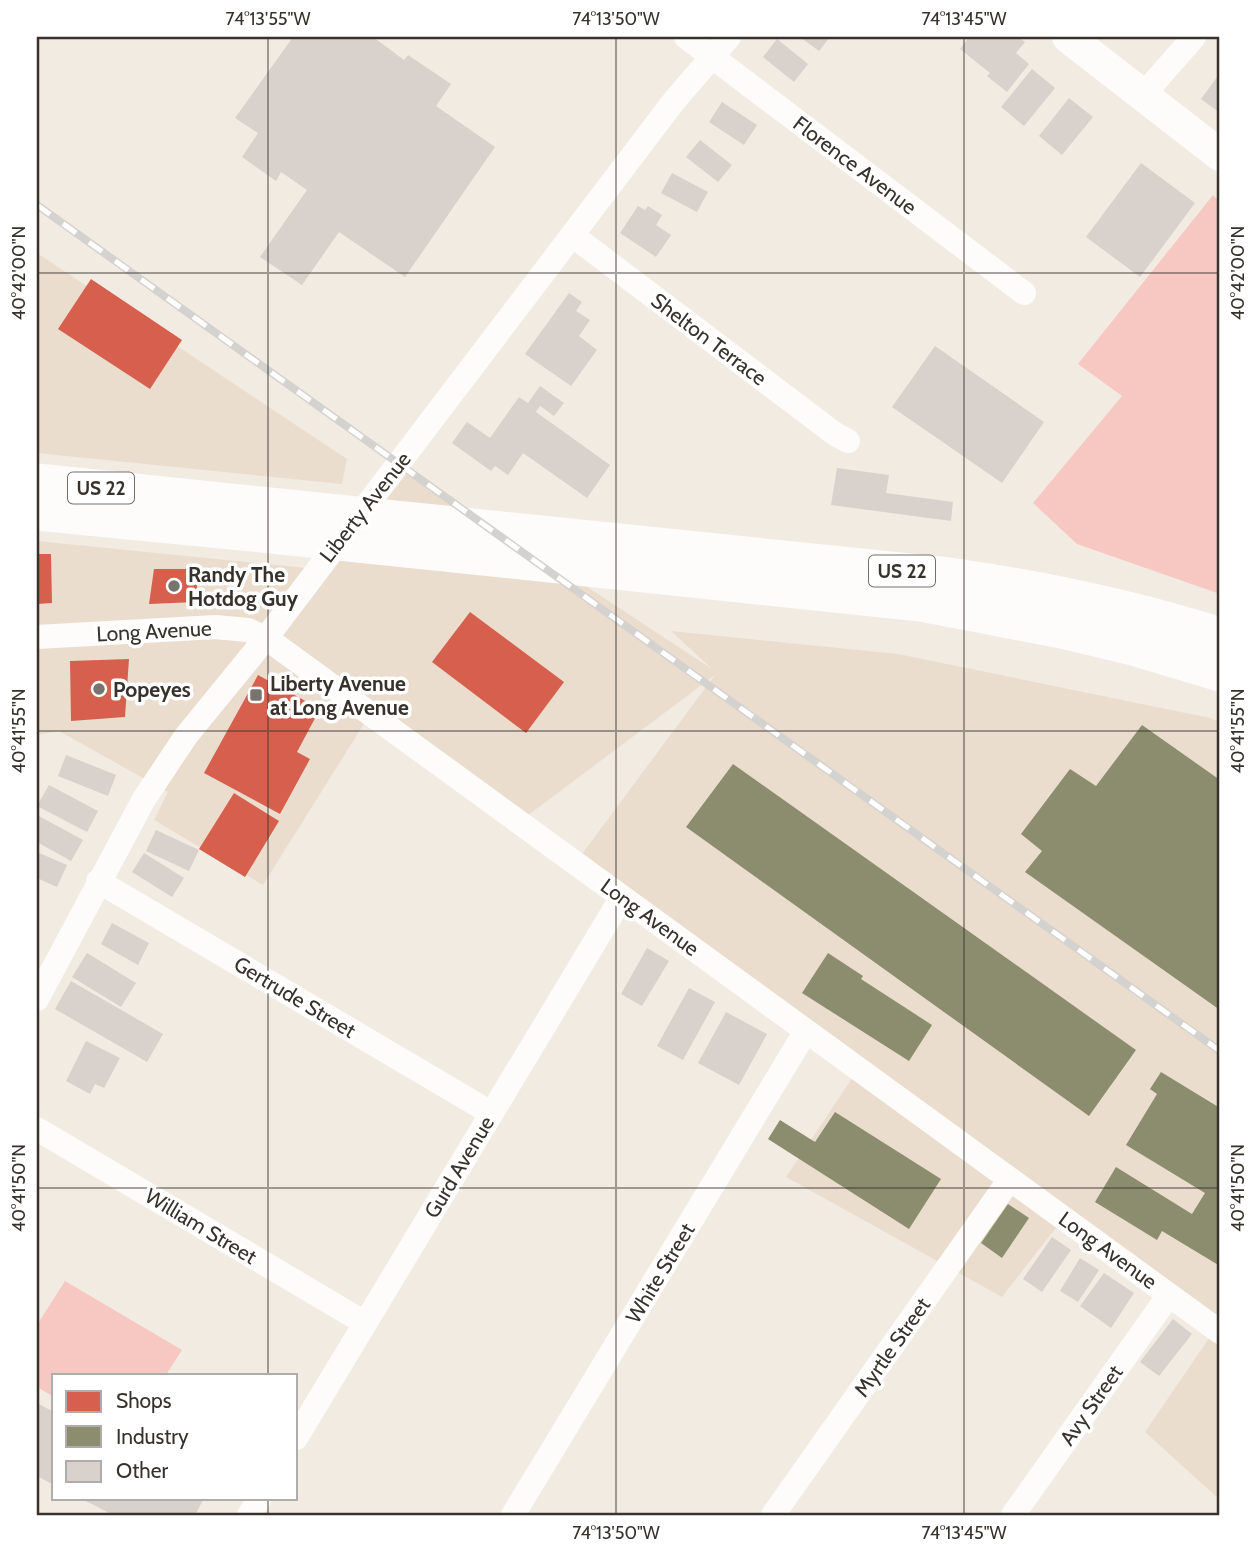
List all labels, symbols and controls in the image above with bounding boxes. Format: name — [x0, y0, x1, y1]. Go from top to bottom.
text: 74°13'55"W — [226, 8, 310, 30]
text: 74°13'50"W — [572, 8, 660, 30]
text: 74°13'45"W — [921, 8, 1007, 30]
street label: Florence Avenue — [788, 111, 922, 220]
text: 40°42'00"N — [8, 226, 30, 320]
text: 40°42'00"N — [1227, 226, 1249, 320]
street label: Shelton Terrace — [646, 288, 772, 391]
street label: Liberty Avenue — [314, 447, 416, 567]
road number: US 22 — [68, 472, 134, 503]
road number: US 22 — [869, 556, 935, 586]
place label: Randy The Hotdog Guy — [188, 562, 299, 611]
marker: Randy The Hotdog Guy — [166, 578, 182, 594]
street label: Long Avenue — [96, 615, 213, 647]
place label: Liberty Avenue at Long Avenue — [270, 671, 409, 720]
place label: Popeyes — [113, 677, 191, 702]
marker: Popeyes — [91, 681, 107, 697]
marker: Liberty Avenue at Long Avenue — [248, 687, 264, 703]
text: 40°41'55"N — [8, 688, 30, 774]
text: 40°41'55"N — [1227, 688, 1249, 774]
street label: Long Avenue — [596, 873, 704, 961]
street label: Gertrude Street — [230, 951, 360, 1043]
street label: Gurd Avenue — [419, 1111, 499, 1222]
text: 40°41'50"N — [8, 1144, 30, 1232]
text: 40°41'50"N — [1227, 1144, 1249, 1232]
street label: William Street — [141, 1183, 261, 1269]
street label: Long Avenue — [1054, 1206, 1162, 1294]
street label: White Street — [620, 1219, 700, 1327]
street label: Myrtle Street — [849, 1293, 935, 1401]
street label: Avy Street — [1054, 1360, 1128, 1450]
legend — [52, 1374, 298, 1500]
text: Shops — [116, 1388, 172, 1413]
text: Industry — [116, 1424, 189, 1449]
text: Other — [116, 1458, 168, 1483]
text: 74°13'50"W — [572, 1522, 660, 1544]
text: 74°13'45"W — [921, 1522, 1007, 1544]

